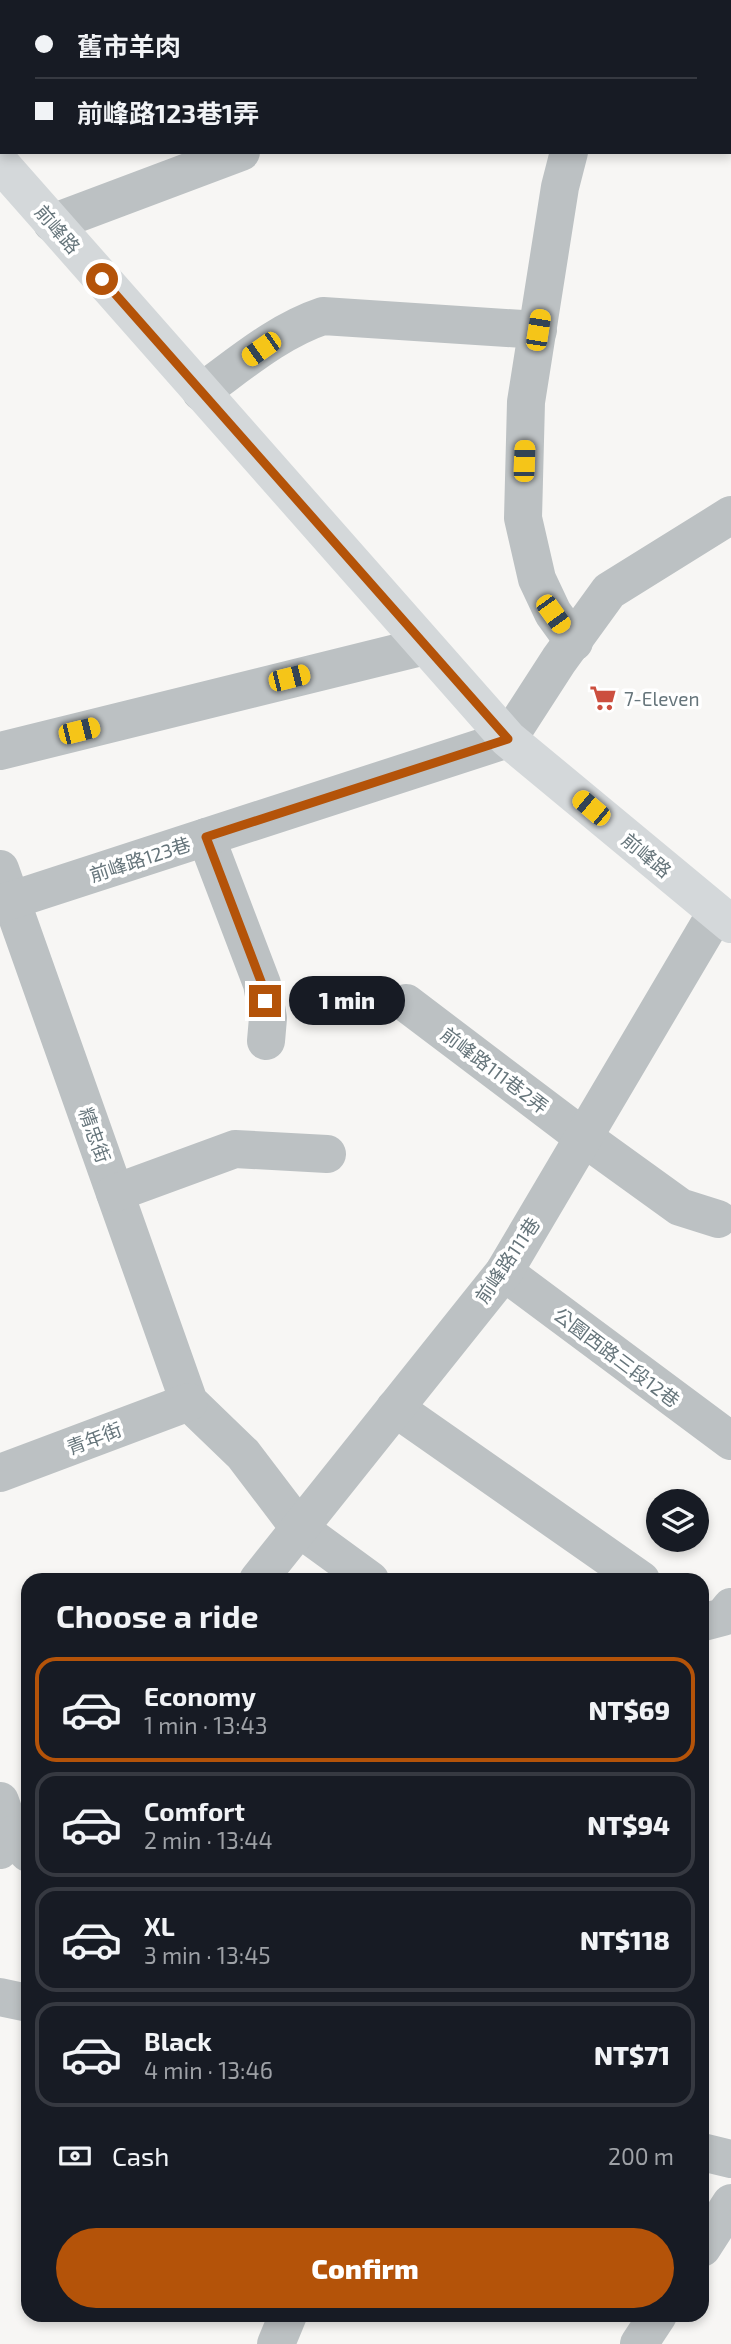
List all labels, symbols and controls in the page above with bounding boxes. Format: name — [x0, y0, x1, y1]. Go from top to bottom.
text: 舊市羊肉 — [77, 30, 181, 61]
text: 前峰路123巷1弄 — [77, 97, 259, 128]
street label: 前峰路 — [31, 200, 85, 258]
route start — [86, 263, 118, 295]
car — [525, 308, 552, 352]
car — [238, 328, 285, 370]
car — [513, 440, 536, 482]
car — [533, 591, 574, 637]
car — [267, 663, 312, 693]
supermarket icon: 7-Eleven — [588, 683, 618, 713]
place label: 7-Eleven — [624, 687, 700, 710]
car — [57, 716, 102, 746]
car — [569, 786, 614, 830]
street label: 前峰路 — [618, 828, 676, 882]
street label: 前峰路123巷 — [87, 832, 193, 886]
callout: 1 min — [290, 976, 405, 1026]
route end — [249, 985, 281, 1017]
text: 1 min — [319, 986, 375, 1014]
street label: 前峰路111巷2弄 — [437, 1022, 553, 1118]
street label: 精忠街 — [74, 1104, 116, 1166]
street label: 前峰路111巷 — [470, 1213, 544, 1307]
street label: 公園西路三段12巷 — [550, 1302, 684, 1412]
street label: 青年街 — [63, 1417, 125, 1459]
map controls — [646, 1489, 709, 1552]
button: layers — [646, 1489, 709, 1552]
text: Choose a ride — [56, 1596, 259, 1634]
icon: car — [60, 1678, 123, 1741]
text: Economy — [144, 1680, 256, 1711]
text: NT$69 — [589, 1694, 670, 1725]
text: 1 min · 13:43 — [144, 1711, 268, 1739]
icon: car — [60, 1793, 123, 1856]
text: Comfort — [144, 1795, 245, 1826]
text: NT$94 — [587, 1809, 670, 1840]
text: 2 min · 13:44 — [144, 1826, 273, 1854]
icon: car — [60, 1908, 123, 1971]
text: XL — [144, 1910, 175, 1941]
text: NT$118 — [580, 1924, 670, 1955]
text: 3 min · 13:45 — [144, 1941, 271, 1969]
icon: car — [60, 2023, 123, 2086]
text: Black — [144, 2025, 212, 2056]
text: NT$71 — [594, 2039, 670, 2070]
text: 4 min · 13:46 — [144, 2056, 273, 2084]
icon: cash — [56, 2137, 94, 2175]
text: Cash — [112, 2140, 169, 2171]
text: 200 m — [608, 2142, 674, 2170]
button: Confirm — [56, 2228, 674, 2308]

